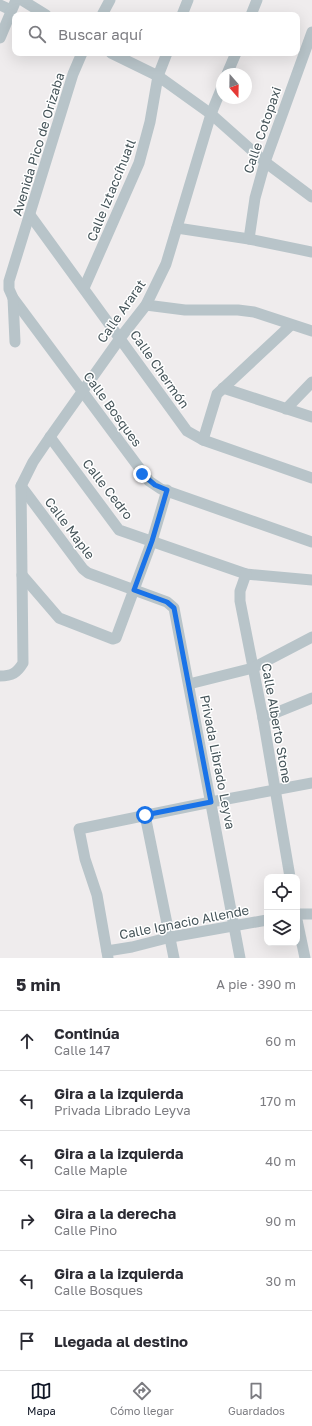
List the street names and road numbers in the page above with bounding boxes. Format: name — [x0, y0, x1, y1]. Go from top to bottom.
street label: Avenida Pico de Orizaba — [9, 70, 67, 218]
street label: Calle Cotopaxi — [240, 84, 284, 176]
street label: Calle Iztaccíhuatl — [83, 136, 139, 244]
street label: Calle Ararat — [93, 276, 149, 346]
street label: Calle Chermón — [127, 327, 193, 411]
street label: Calle Bosques — [80, 368, 146, 450]
street label: Calle Cedro — [79, 456, 137, 523]
street label: Calle Maple — [42, 494, 98, 562]
street label: Calle Alberto Stone — [259, 662, 295, 784]
street label: Privada Librado Leyva — [197, 693, 239, 831]
street label: Calle Ignacio Allende — [118, 902, 250, 942]

